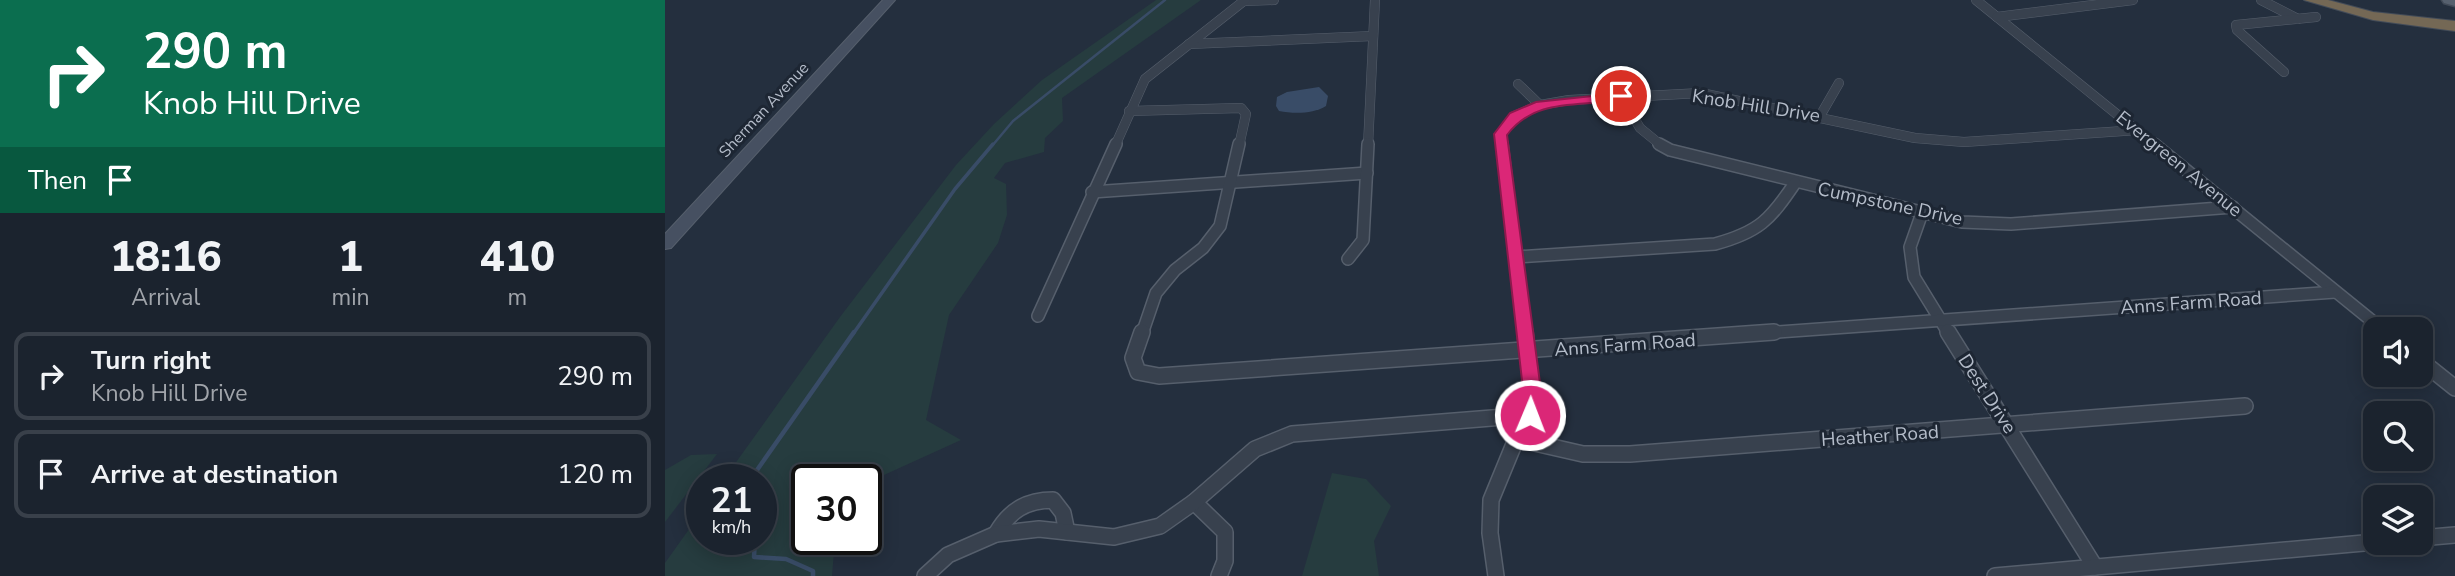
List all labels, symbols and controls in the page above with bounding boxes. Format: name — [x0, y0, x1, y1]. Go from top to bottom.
text: 290 m — [143, 18, 287, 85]
icon: right — [28, 28, 119, 119]
street label: Sherman Avenue — [714, 58, 814, 162]
pin — [1591, 66, 1651, 126]
icon: arrive — [1602, 77, 1640, 115]
text: Knob Hill Drive — [143, 82, 361, 125]
street label: Knob Hill Drive — [1690, 83, 1822, 129]
street label: Evergreen Avenue — [2110, 105, 2248, 223]
icon: arrive — [101, 161, 139, 199]
text: Then — [28, 163, 87, 198]
street label: Cumpstone Drive — [1815, 176, 1965, 232]
text: 18:16 — [110, 229, 222, 286]
text: 1 — [338, 229, 363, 286]
text: 410 — [480, 229, 555, 286]
text: Arrival — [131, 282, 200, 313]
text: min — [332, 282, 370, 313]
text: m — [507, 282, 527, 313]
street label: Anns Farm Road — [2119, 285, 2263, 321]
map controls — [2363, 317, 2433, 555]
button: sound — [2363, 317, 2433, 387]
street label: Anns Farm Road — [1553, 327, 1697, 363]
text: Turn right — [91, 343, 210, 378]
street label: Dest Drive — [1952, 349, 2022, 439]
icon: right — [32, 357, 70, 395]
text: 290 m — [557, 359, 633, 394]
text: Knob Hill Drive — [91, 378, 247, 409]
position arrow — [1493, 378, 1567, 452]
button: search — [2363, 401, 2433, 471]
street label: Heather Road — [1820, 419, 1940, 453]
icon: arrive — [32, 455, 70, 493]
text: Arrive at destination — [91, 457, 338, 492]
text: 120 m — [557, 457, 633, 492]
speed limit sign: 30 — [791, 464, 882, 555]
text: 21 — [710, 477, 753, 524]
button: layers — [2363, 485, 2433, 555]
text: km/h — [712, 515, 751, 539]

